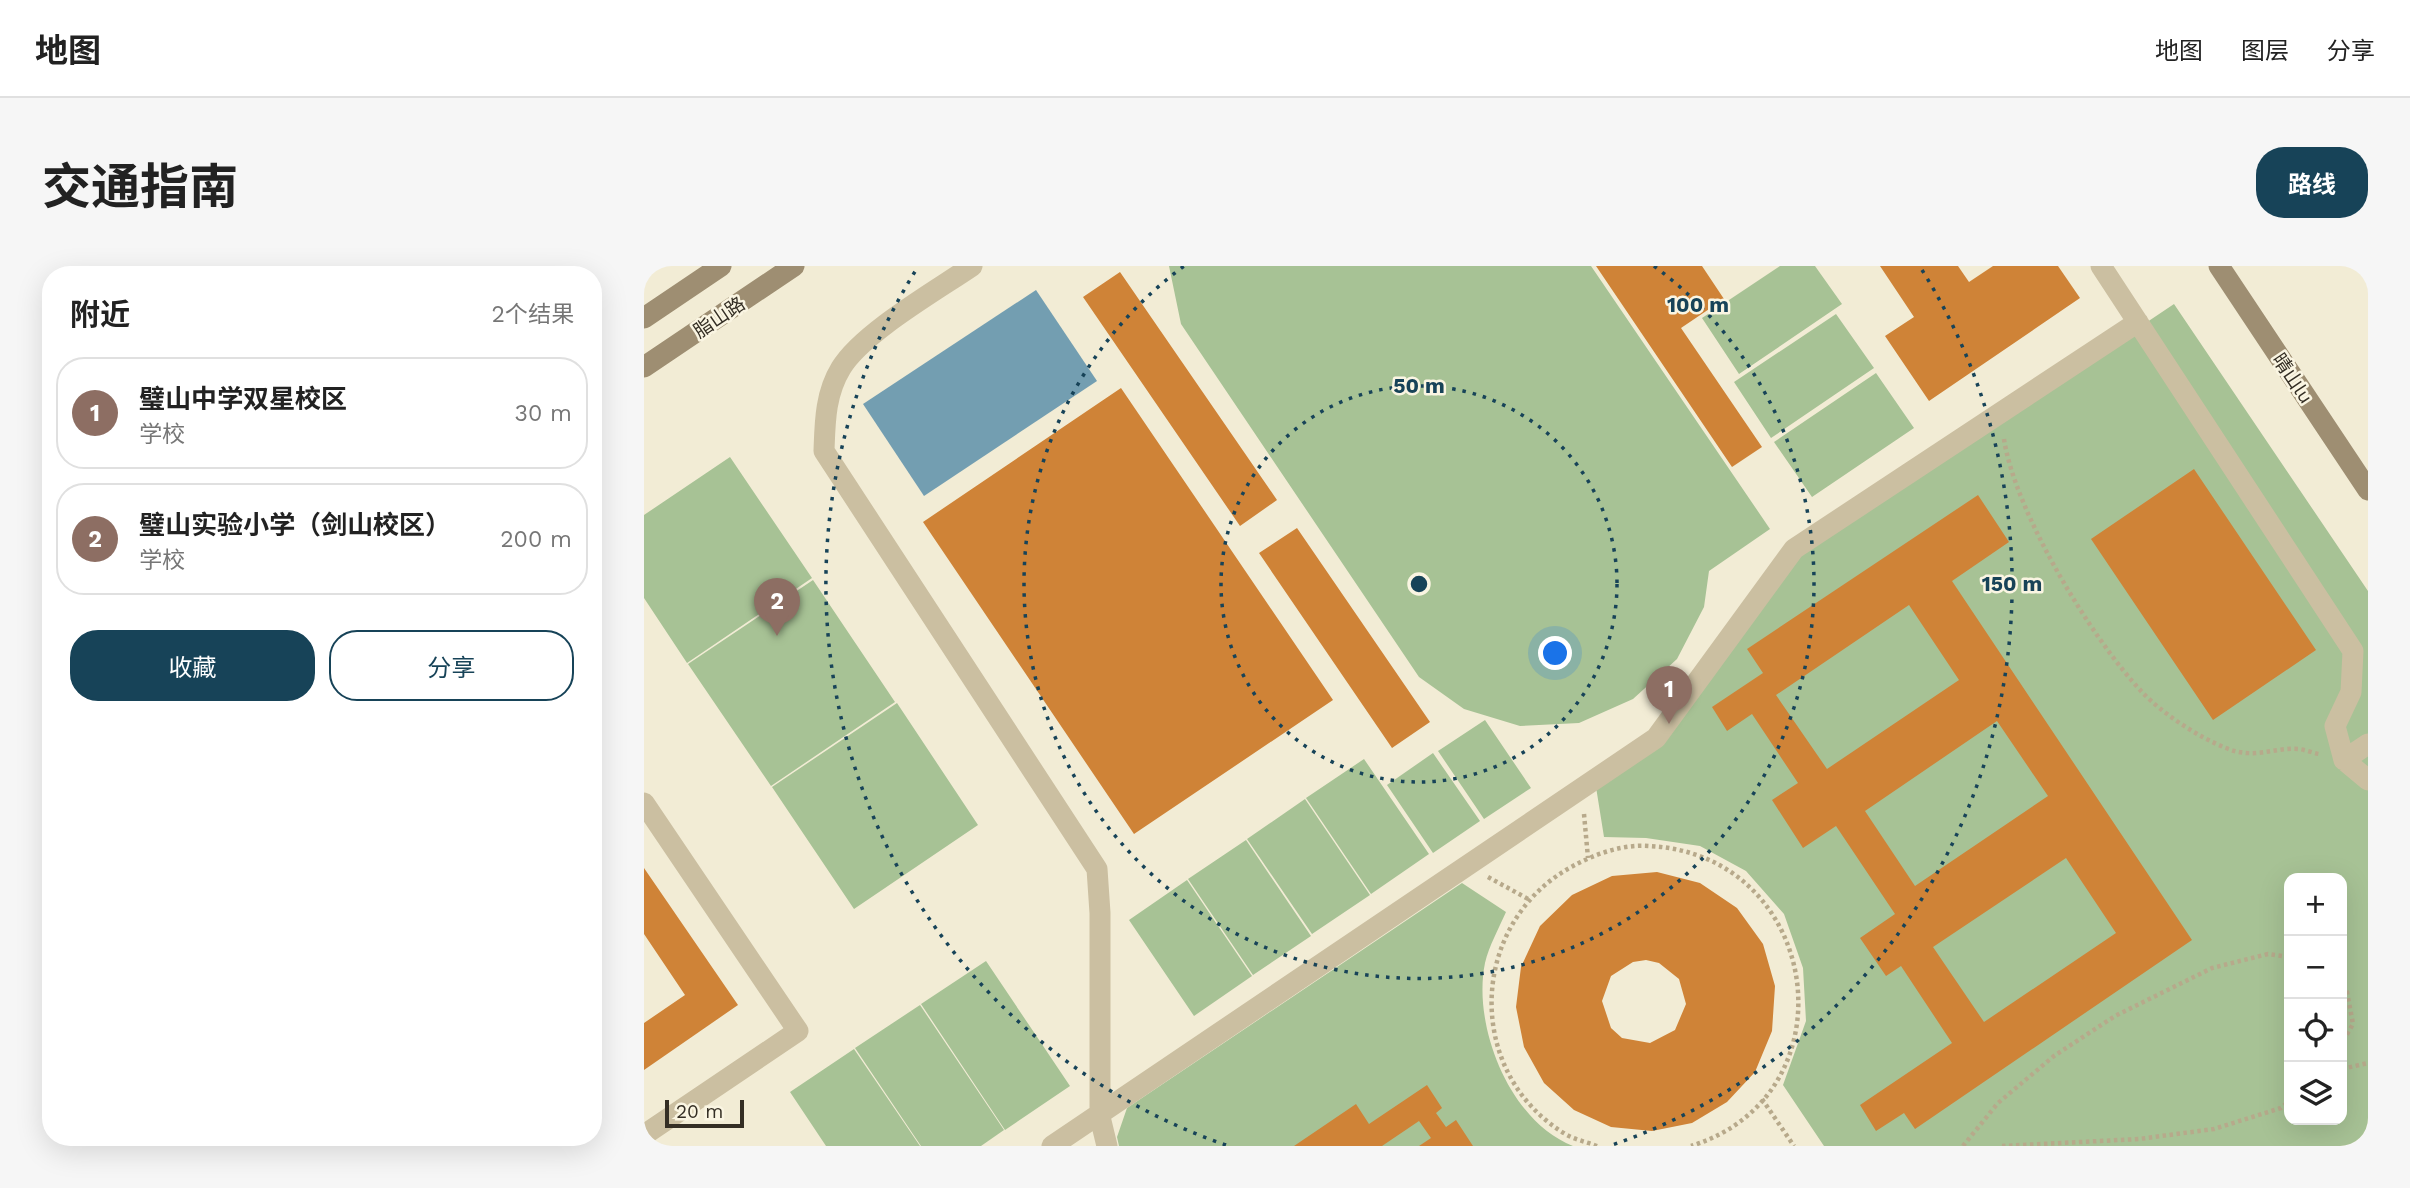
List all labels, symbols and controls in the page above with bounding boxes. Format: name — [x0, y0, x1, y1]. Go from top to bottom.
text: 地图 — [35, 31, 101, 70]
text: 地图 — [2155, 37, 2203, 65]
text: 图层 — [2241, 37, 2289, 65]
text: 分享 — [2327, 37, 2375, 65]
button: 路线 — [2256, 147, 2368, 218]
text: 交通指南 — [42, 158, 238, 216]
street label: 脂山路 — [689, 292, 749, 343]
text: 100 m — [1667, 292, 1729, 317]
text: 附近 — [70, 297, 130, 332]
text: 2个结果 — [492, 301, 574, 328]
street label: 晴山lu — [2268, 349, 2318, 408]
text: 50 m — [1393, 373, 1445, 398]
text: 璧山中学双星校区 — [139, 384, 347, 414]
text: 1 — [90, 400, 100, 427]
text: 30 m — [515, 400, 572, 427]
text: 学校 — [139, 421, 185, 448]
text: 璧山实验小学（剑山校区） — [139, 510, 451, 540]
text: 2 — [88, 526, 102, 553]
text: 200 m — [500, 526, 572, 553]
text: 学校 — [139, 547, 185, 574]
text: 150 m — [1982, 571, 2042, 596]
centre of rings — [1407, 572, 1431, 596]
pin: 2 — [754, 578, 800, 636]
button: 收藏 — [70, 630, 315, 701]
button: 分享 — [329, 630, 574, 701]
your location — [1538, 636, 1572, 670]
pin: 1 — [1646, 666, 1692, 724]
map controls — [2284, 873, 2347, 1125]
button: + — [2284, 873, 2347, 936]
button: − — [2284, 936, 2347, 999]
button: locate — [2284, 999, 2347, 1062]
button: layers — [2284, 1062, 2347, 1125]
scale bar — [665, 1097, 744, 1129]
text: 20 m — [676, 1100, 723, 1123]

